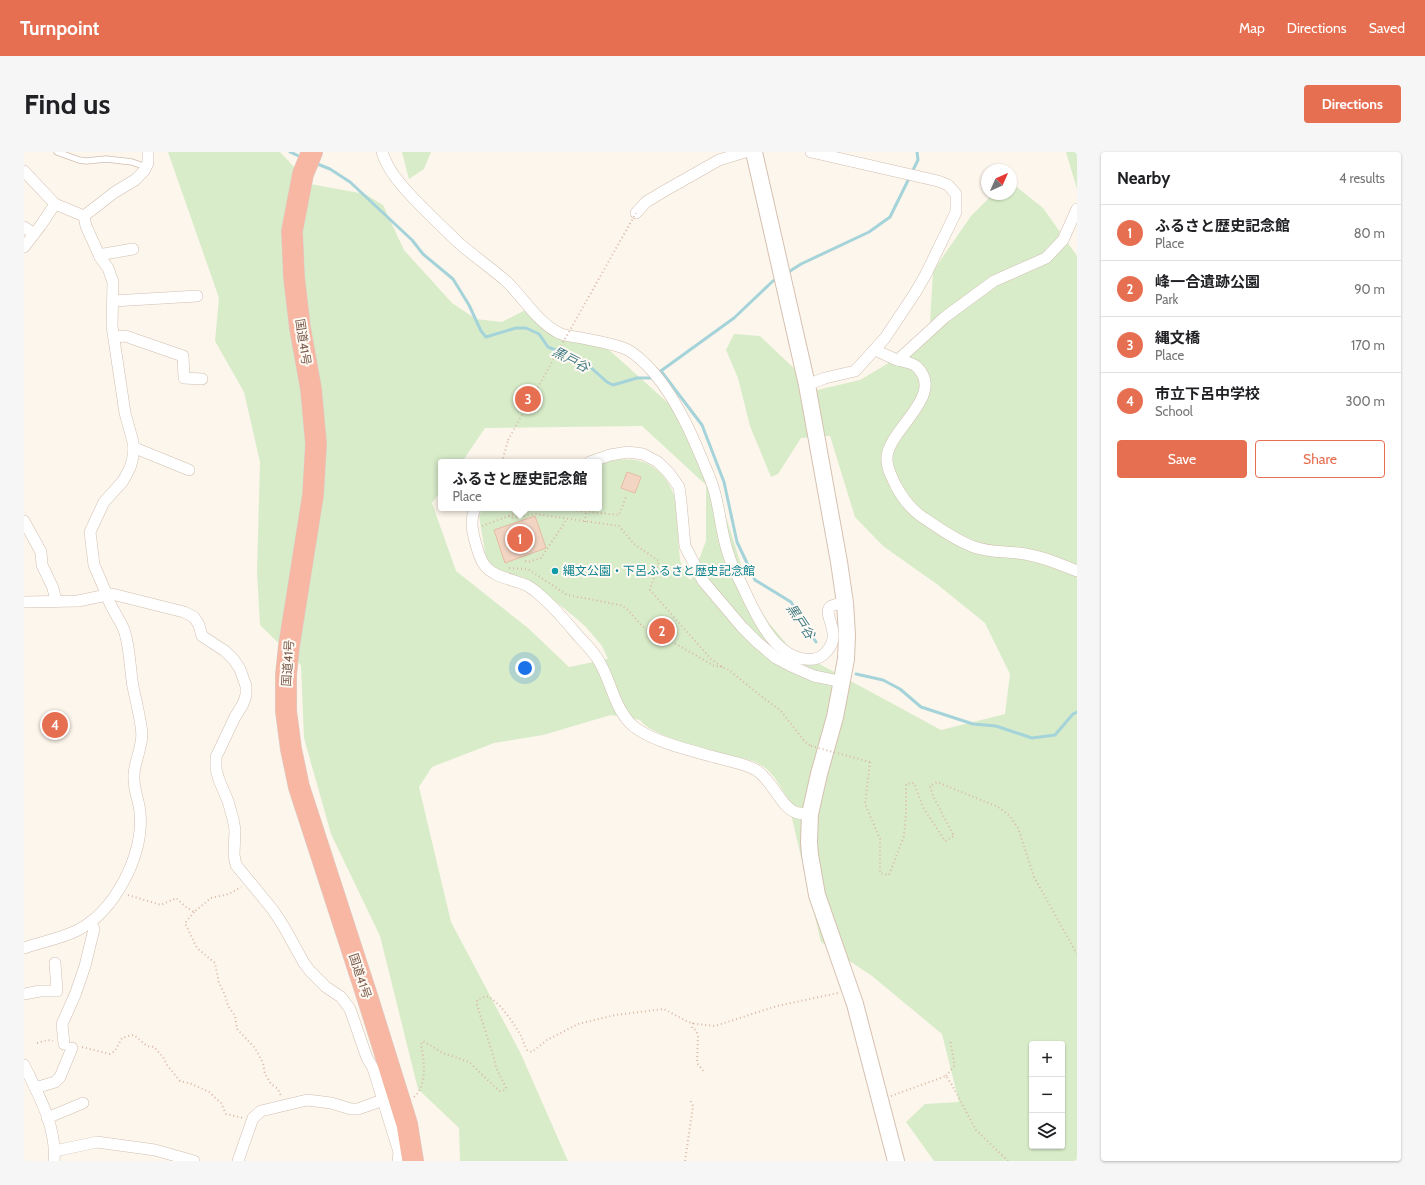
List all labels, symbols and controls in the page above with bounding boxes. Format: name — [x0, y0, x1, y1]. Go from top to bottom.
text: Turnpoint — [20, 17, 99, 40]
text: Map — [1239, 19, 1265, 37]
text: Directions — [1287, 19, 1347, 37]
text: Saved — [1369, 19, 1405, 37]
button: Directions — [1304, 85, 1401, 123]
text: Find us — [24, 87, 110, 121]
north arrow — [981, 164, 1017, 200]
text: Nearby — [1117, 168, 1170, 188]
text: 4 results — [1339, 170, 1385, 186]
text: ふるさと歴史記念館 — [1155, 217, 1290, 235]
text: 1 — [1128, 225, 1132, 241]
text: 80 m — [1354, 225, 1385, 241]
text: Place — [1155, 235, 1184, 251]
text: 峰一合遺跡公園 — [1155, 273, 1260, 291]
text: 2 — [1127, 281, 1133, 297]
text: 90 m — [1354, 281, 1385, 297]
text: Park — [1155, 291, 1178, 307]
street label: 国道41号 — [292, 318, 315, 366]
text: 縄文橋 — [1155, 329, 1200, 347]
text: 3 — [1126, 337, 1134, 353]
text: 170 m — [1351, 337, 1385, 353]
water label: 黒戸谷 — [550, 343, 593, 375]
text: Place — [1155, 347, 1184, 363]
pin: 3 — [515, 384, 541, 414]
text: 市立下呂中学校 — [1155, 385, 1260, 403]
text: 4 — [1126, 393, 1134, 409]
text: 300 m — [1345, 393, 1385, 409]
text: School — [1155, 403, 1193, 419]
button: Save — [1117, 440, 1247, 478]
button: Share — [1255, 440, 1385, 478]
popup — [438, 459, 602, 511]
text: ふるさと歴史記念館 — [452, 470, 588, 488]
text: Place — [452, 488, 482, 504]
pin: 1 — [507, 524, 533, 554]
place label: 縄文公園・下呂ふるさと歴史記念館 — [563, 563, 755, 578]
marker: 縄文公園・下呂ふるさと歴史記念館 — [550, 566, 560, 576]
water label: 黒戸谷 — [783, 600, 819, 642]
pin: 2 — [649, 616, 675, 646]
street label: 国道41号 — [278, 639, 297, 687]
your location — [515, 658, 535, 678]
pin: 4 — [42, 710, 68, 740]
street label: 国道41号 — [346, 951, 375, 1000]
map controls — [1029, 1041, 1065, 1149]
button: + — [1029, 1041, 1065, 1077]
button: − — [1029, 1077, 1065, 1113]
button: layers — [1029, 1113, 1065, 1149]

